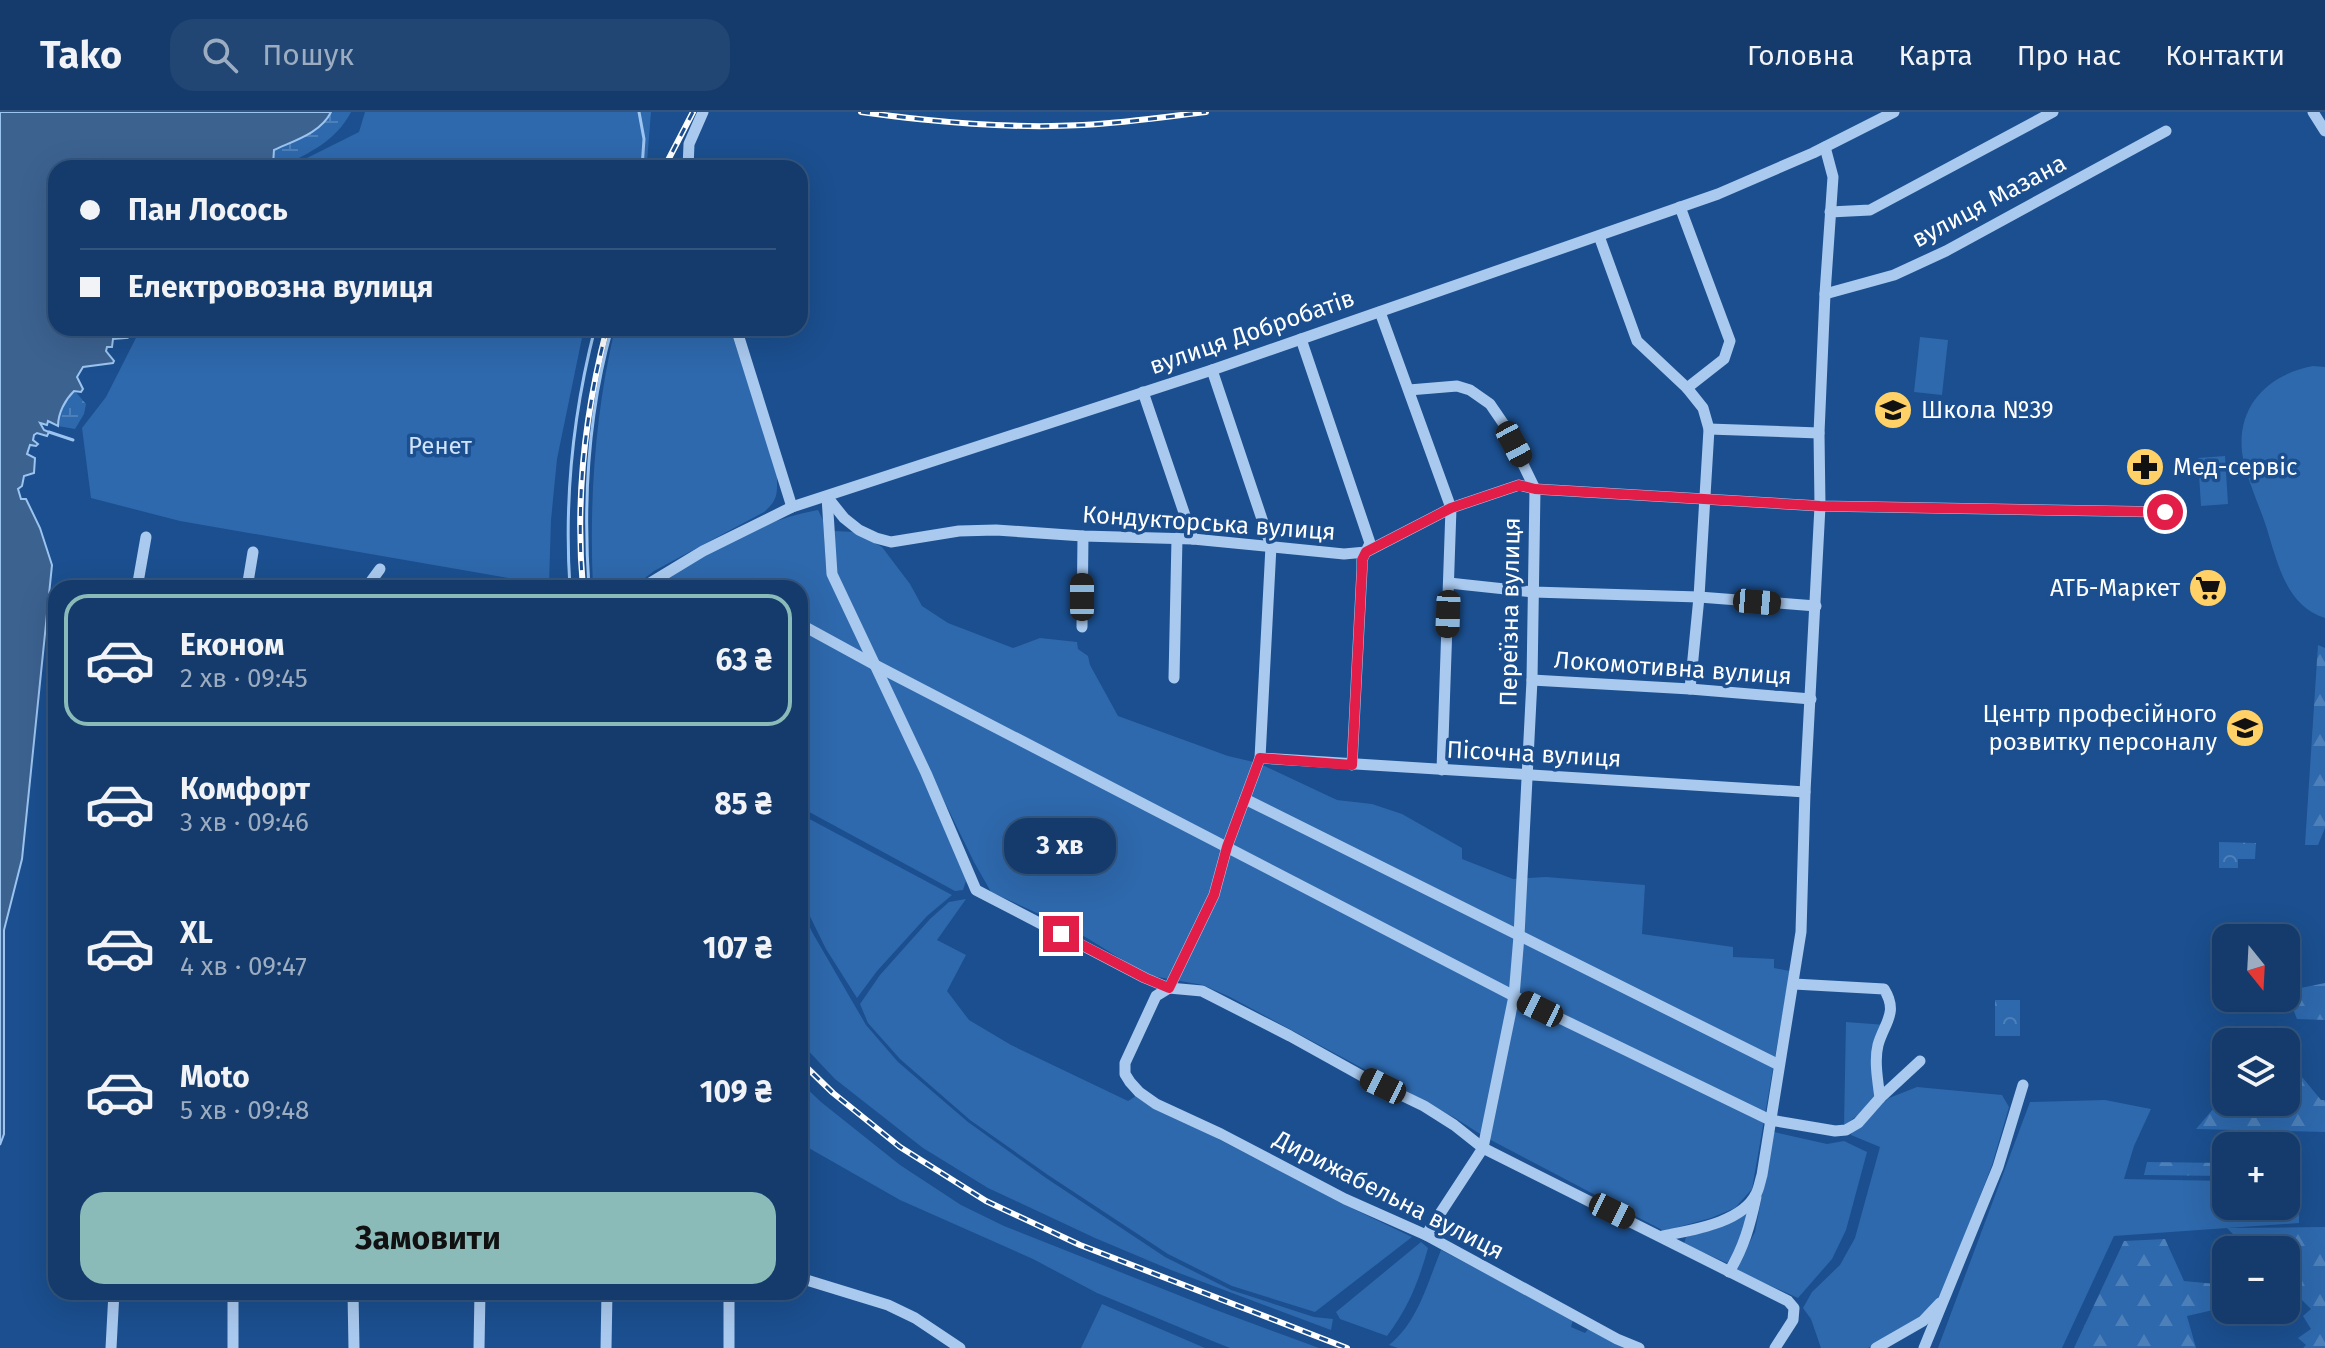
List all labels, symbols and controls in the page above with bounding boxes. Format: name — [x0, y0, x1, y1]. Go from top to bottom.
search box — [170, 19, 730, 91]
text: Tako — [40, 32, 122, 78]
icon: search — [198, 33, 242, 77]
text: Пошук — [262, 37, 354, 73]
text: Головна — [1747, 39, 1855, 72]
text: Карта — [1899, 39, 1973, 72]
text: Про нас — [2017, 39, 2121, 72]
text: Контакти — [2165, 39, 2285, 72]
street label: вулиця Мазана — [1907, 149, 2071, 253]
text: Пан Лосось — [128, 192, 288, 228]
text: Електровозна вулиця — [128, 269, 433, 305]
street label: вулиця Добробатів — [1146, 284, 1358, 380]
school or university icon: Школа №39 — [1872, 389, 1914, 431]
place label: Школа №39 — [1921, 396, 2054, 424]
car — [1492, 417, 1536, 471]
park label: Ренет — [408, 432, 472, 460]
pharmacy icon: Мед-сервіс — [2124, 446, 2166, 488]
place label: Мед-сервіс — [2173, 453, 2298, 481]
route start — [2147, 494, 2183, 530]
street label: Кондукторська вулиця — [1081, 500, 1337, 546]
street label: Переїзна вулиця — [1494, 517, 1526, 707]
supermarket icon: АТБ-Маркет — [2187, 567, 2229, 609]
car — [1070, 573, 1094, 621]
place label: АТБ-Маркет — [2050, 574, 2180, 602]
car — [1732, 588, 1782, 616]
car — [1435, 590, 1461, 638]
icon: car — [84, 624, 156, 696]
text: Економ — [180, 627, 284, 663]
text: 63 ₴ — [715, 642, 772, 678]
street label: Локомотивна вулиця — [1553, 646, 1793, 690]
text: 2 хв · 09:45 — [180, 663, 308, 694]
place label: Центр професійного розвитку персоналу — [1983, 700, 2217, 756]
school or university icon: Центр професійного розвитку персоналу — [2224, 707, 2266, 749]
street label: Пісочна вулиця — [1446, 735, 1622, 773]
icon: car — [84, 768, 156, 840]
text: Комфорт — [180, 771, 310, 807]
text: 85 ₴ — [714, 786, 772, 822]
text: 3 хв · 09:46 — [180, 807, 309, 838]
callout: 3 хв — [1005, 818, 1117, 874]
text: 3 хв — [1036, 830, 1084, 861]
icon: car — [84, 912, 156, 984]
text: XL — [180, 915, 213, 951]
route end — [1043, 916, 1079, 952]
north arrow — [2212, 924, 2300, 1012]
map controls — [2212, 924, 2300, 1324]
text: 107 ₴ — [703, 930, 772, 966]
text: 4 хв · 09:47 — [180, 951, 307, 982]
car — [1513, 988, 1567, 1030]
button: layers — [2212, 1028, 2300, 1116]
icon: car — [84, 1056, 156, 1128]
text: Moto — [180, 1059, 250, 1095]
car — [1356, 1065, 1410, 1107]
text: 109 ₴ — [700, 1074, 772, 1110]
text: 5 хв · 09:48 — [180, 1095, 309, 1126]
street label: Дирижабельна вулиця — [1268, 1124, 1509, 1265]
button: + — [2212, 1132, 2300, 1220]
car — [1585, 1190, 1639, 1232]
button: Замовити — [80, 1192, 776, 1284]
button: − — [2212, 1236, 2300, 1324]

